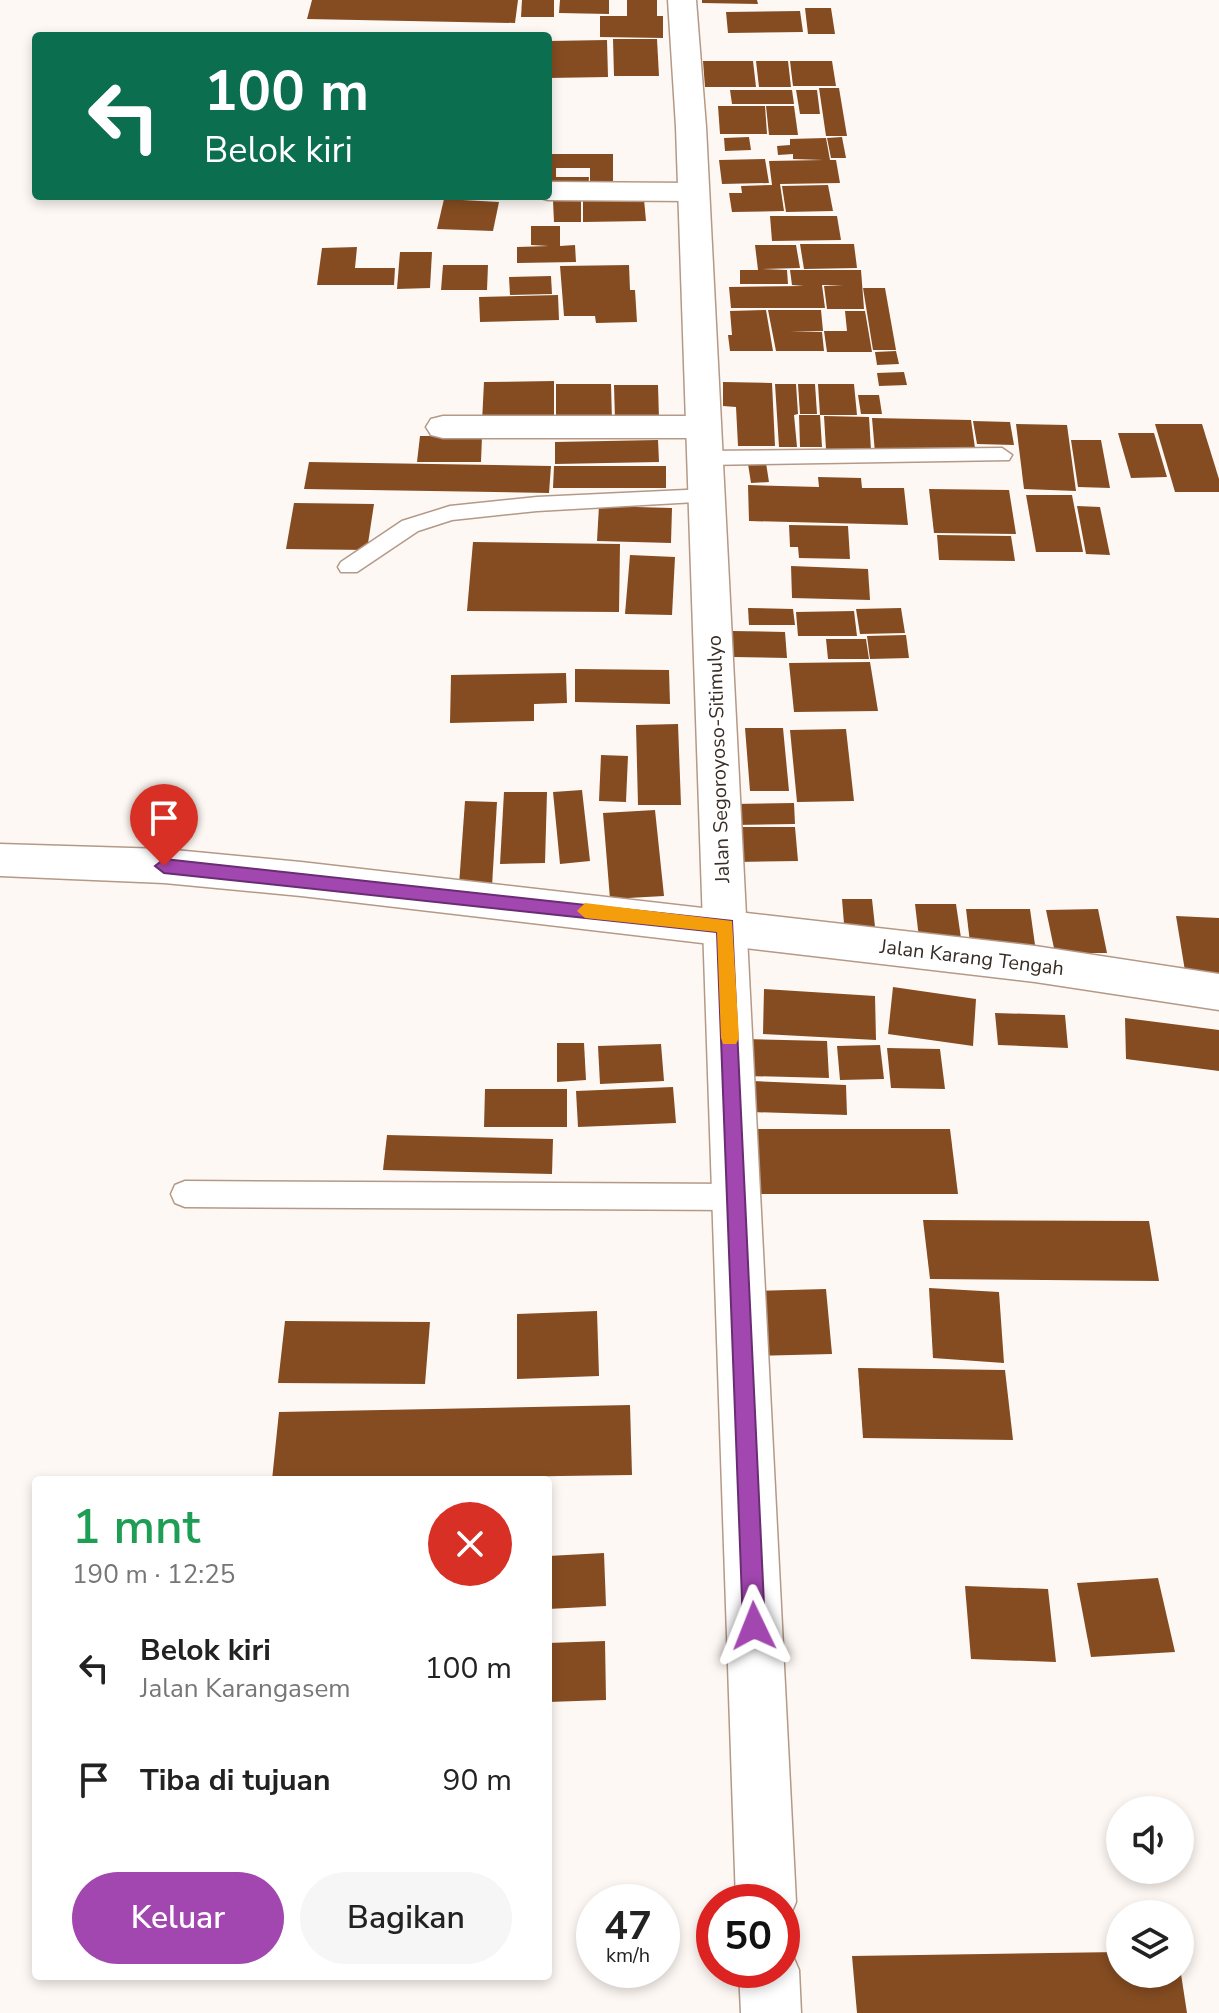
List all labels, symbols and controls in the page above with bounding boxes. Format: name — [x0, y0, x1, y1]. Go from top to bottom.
text: 100 m — [204, 53, 369, 130]
icon: left — [72, 64, 176, 168]
text: Belok kiri — [204, 126, 353, 175]
street label: Jalan Segoroyoso-Sitimulyo — [701, 635, 736, 884]
pin — [130, 784, 198, 866]
icon: arrive — [142, 796, 186, 840]
street label: Jalan Karang Tengah — [877, 933, 1066, 982]
text: 1 mnt — [72, 1494, 200, 1560]
button: close — [428, 1502, 512, 1586]
text: 190 m · 12:25 — [72, 1557, 235, 1592]
position arrow — [712, 1584, 796, 1668]
text: Belok kiri — [140, 1630, 271, 1671]
icon: left — [72, 1646, 116, 1690]
text: 100 m — [425, 1648, 512, 1689]
text: Jalan Karangasem — [140, 1671, 351, 1706]
icon: arrive — [72, 1758, 116, 1802]
text: Tiba di tujuan — [140, 1760, 331, 1801]
text: 90 m — [443, 1760, 512, 1801]
map controls — [1106, 1796, 1194, 1988]
button: sound — [1106, 1796, 1194, 1884]
button: Keluar — [72, 1872, 284, 1964]
button: Bagikan — [300, 1872, 512, 1964]
speed limit sign: 50 — [696, 1884, 800, 1988]
text: 47 — [604, 1899, 652, 1953]
button: layers — [1106, 1900, 1194, 1988]
text: km/h — [606, 1942, 650, 1969]

